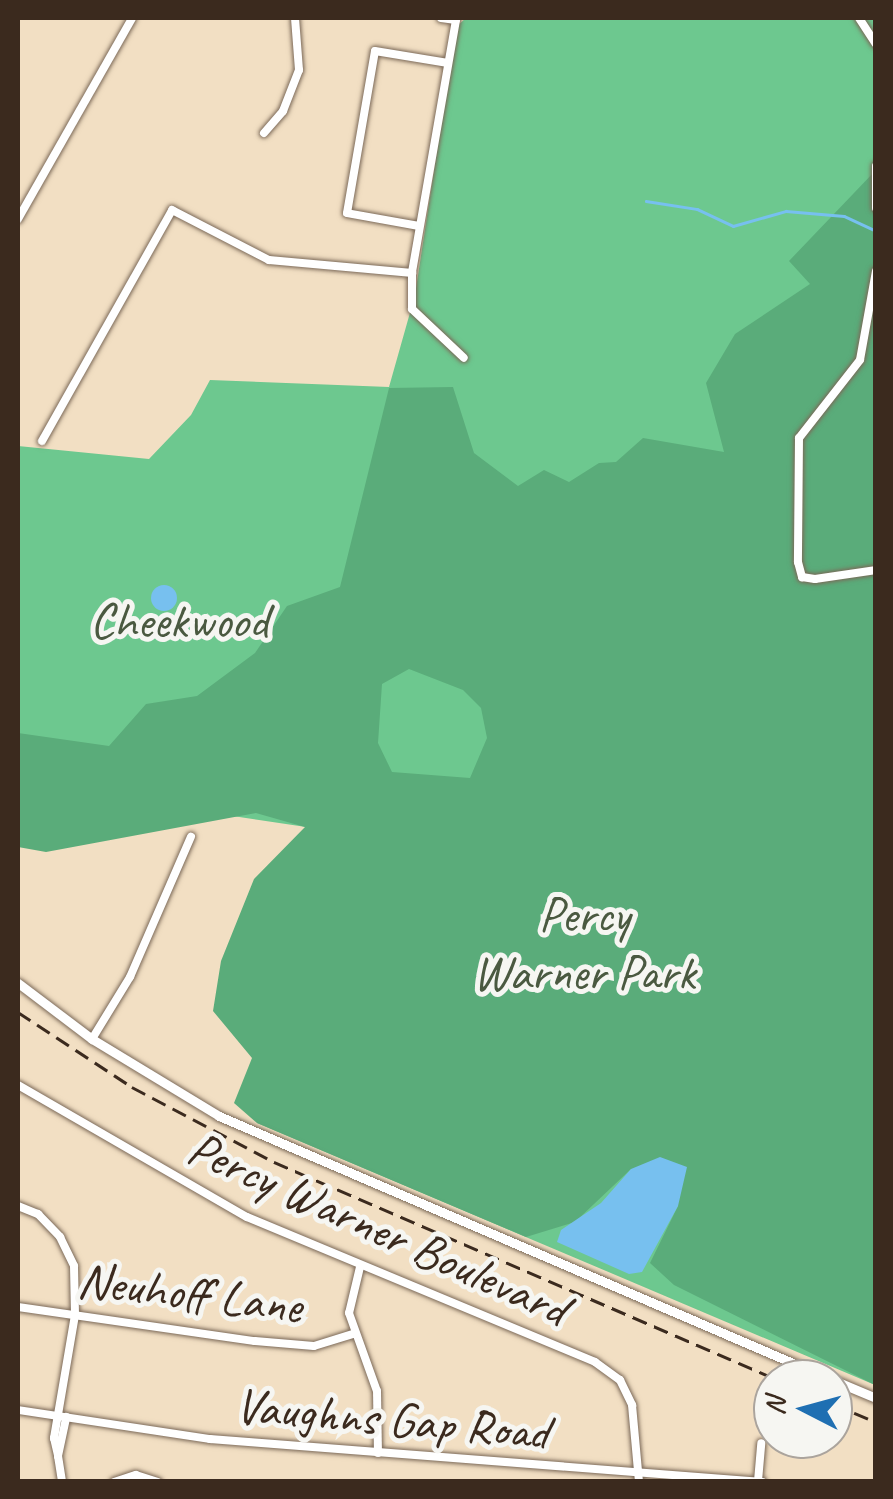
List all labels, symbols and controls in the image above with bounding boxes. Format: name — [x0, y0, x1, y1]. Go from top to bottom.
park label: Cheekwood — [90, 591, 268, 651]
park label: Percy Warner Park — [472, 884, 696, 1002]
street label: Percy Warner Boulevard — [178, 1117, 578, 1339]
street label: Neuhoff Lane — [75, 1250, 305, 1336]
north arrow — [753, 1359, 853, 1459]
street label: Vaughns Gap Road — [232, 1375, 552, 1463]
text: N — [756, 1396, 793, 1416]

